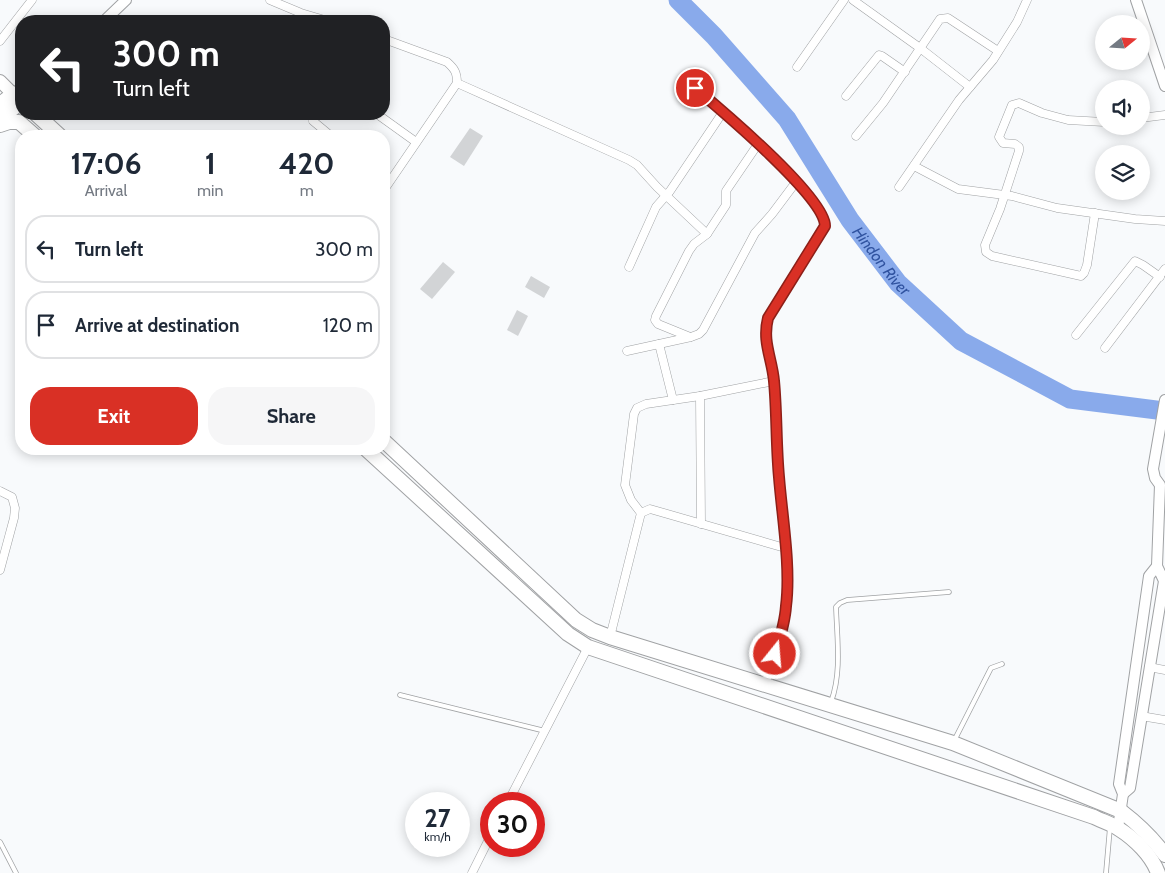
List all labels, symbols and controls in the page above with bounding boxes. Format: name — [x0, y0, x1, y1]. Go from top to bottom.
north arrow — [1095, 15, 1150, 70]
map controls — [1095, 15, 1150, 200]
text: 300 m — [113, 32, 220, 75]
icon: left — [30, 35, 95, 100]
pin — [674, 67, 716, 109]
icon: arrive — [681, 74, 709, 102]
text: Turn left — [113, 75, 190, 102]
button: sound — [1095, 80, 1150, 135]
text: 17:06 — [70, 145, 142, 182]
text: 1 — [205, 145, 216, 182]
text: 420 — [279, 145, 335, 182]
button: layers — [1095, 145, 1150, 200]
text: Arrival — [85, 181, 127, 200]
text: min — [197, 181, 223, 200]
text: m — [300, 181, 314, 200]
water label: Hindon River — [849, 223, 915, 300]
icon: left — [32, 235, 60, 263]
text: Turn left — [75, 238, 143, 261]
text: 300 m — [315, 238, 373, 261]
icon: arrive — [32, 311, 60, 339]
text: Arrive at destination — [75, 314, 239, 337]
text: 120 m — [323, 314, 373, 337]
button: Exit — [30, 387, 198, 445]
button: Share — [208, 387, 375, 445]
position arrow — [748, 627, 800, 679]
speed limit sign: 30 — [480, 792, 545, 857]
text: 27 — [425, 803, 450, 833]
text: km/h — [424, 829, 451, 844]

